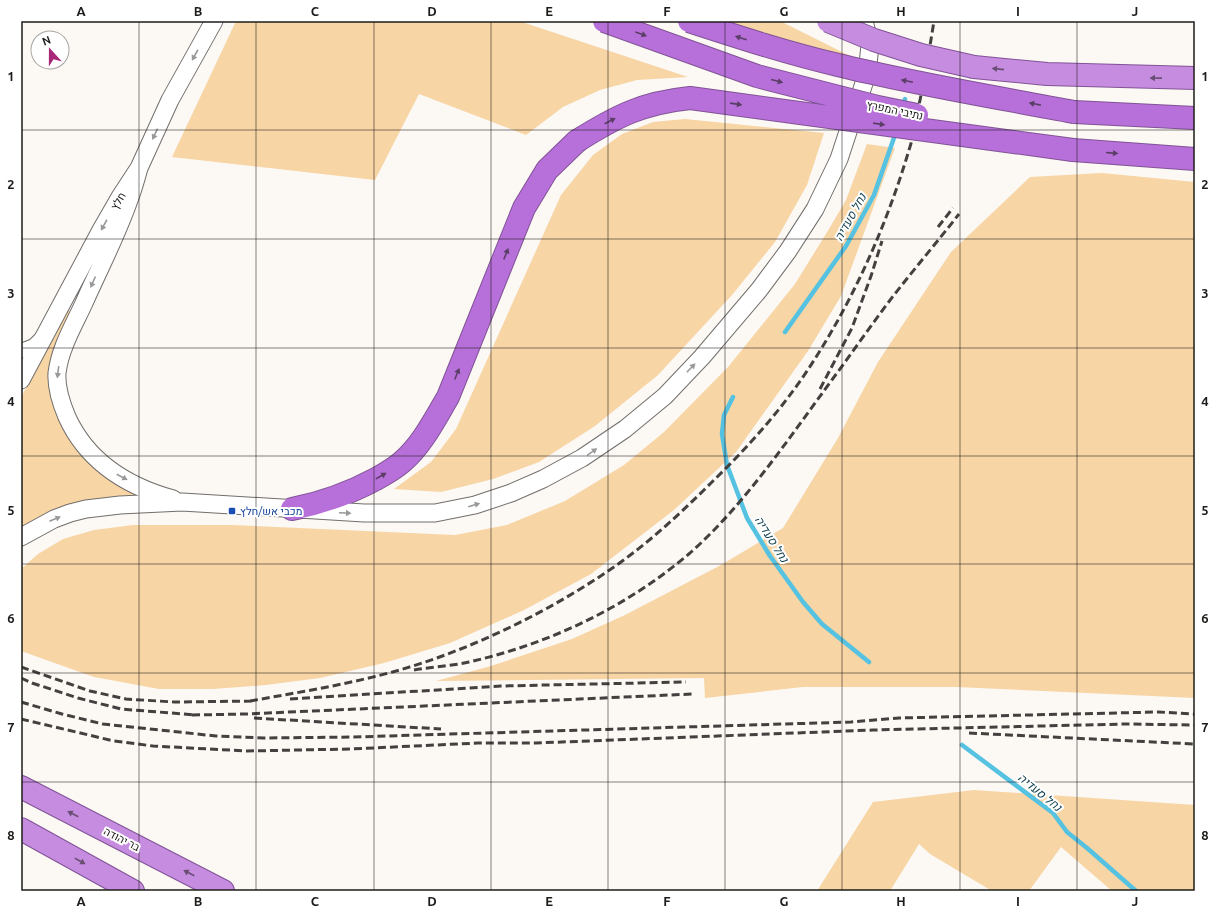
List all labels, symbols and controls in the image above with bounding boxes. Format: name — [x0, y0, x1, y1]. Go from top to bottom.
text: A — [76, 4, 86, 18]
text: B — [194, 4, 203, 18]
text: C — [311, 4, 320, 18]
text: D — [427, 4, 437, 18]
text: E — [545, 4, 553, 18]
text: F — [663, 4, 671, 18]
text: G — [780, 4, 789, 18]
text: H — [896, 4, 906, 18]
text: I — [1016, 4, 1020, 18]
text: J — [1132, 4, 1138, 18]
north arrow — [30, 30, 70, 70]
one-way arrow — [635, 31, 647, 37]
text: N — [40, 34, 52, 48]
one-way arrow — [735, 35, 747, 41]
one-way arrow — [192, 49, 199, 61]
one-way arrow — [992, 66, 1004, 72]
text: 1 — [7, 69, 15, 83]
text: 1 — [1201, 69, 1209, 83]
one-way arrow — [1150, 74, 1162, 81]
one-way arrow — [901, 77, 914, 83]
one-way arrow — [771, 78, 783, 84]
street label: נתיבי המפרץ — [866, 98, 924, 122]
one-way arrow — [730, 101, 742, 107]
one-way arrow — [1029, 101, 1041, 107]
one-way arrow — [605, 118, 616, 124]
one-way arrow — [873, 121, 885, 127]
one-way arrow — [152, 129, 158, 140]
one-way arrow — [1106, 150, 1118, 157]
text: 2 — [7, 177, 15, 191]
text: 2 — [1201, 177, 1209, 191]
street label: חלץ — [108, 190, 128, 212]
water label: נחל סעדיה — [832, 190, 869, 243]
one-way arrow — [100, 219, 107, 231]
one-way arrow — [503, 247, 509, 259]
one-way arrow — [90, 277, 96, 288]
text: 3 — [7, 286, 15, 300]
text: 3 — [1201, 286, 1209, 300]
one-way arrow — [687, 363, 696, 373]
one-way arrow — [55, 366, 61, 378]
one-way arrow — [455, 368, 461, 380]
text: 4 — [7, 394, 15, 408]
text: 4 — [1201, 394, 1209, 408]
one-way arrow — [587, 448, 598, 456]
one-way arrow — [375, 473, 387, 479]
one-way arrow — [116, 474, 128, 481]
one-way arrow — [469, 502, 481, 508]
text: 5 — [7, 503, 15, 517]
text: 5 — [1201, 503, 1209, 517]
place label: מכבי אש/חלץ — [240, 505, 303, 517]
marker: מכבי אש/חלץ — [227, 506, 237, 516]
one-way arrow — [339, 509, 351, 516]
water label: נחל סעדיה — [753, 513, 792, 566]
one-way arrow — [50, 516, 61, 522]
text: 6 — [7, 611, 15, 625]
text: 6 — [1201, 611, 1209, 625]
text: 7 — [7, 720, 15, 734]
text: 7 — [1201, 720, 1209, 734]
water label: נחל סעדיה — [1016, 771, 1066, 814]
one-way arrow — [67, 811, 79, 817]
street label: בר יהודה — [102, 825, 142, 853]
text: 8 — [7, 828, 15, 842]
text: 8 — [1201, 828, 1209, 842]
one-way arrow — [74, 858, 86, 864]
one-way arrow — [183, 870, 194, 876]
text: A — [76, 894, 86, 908]
text: B — [194, 894, 203, 908]
text: C — [311, 894, 320, 908]
text: D — [427, 894, 437, 908]
text: E — [545, 894, 553, 908]
text: F — [663, 894, 671, 908]
text: G — [780, 894, 789, 908]
text: H — [896, 894, 906, 908]
text: I — [1016, 894, 1020, 908]
text: J — [1132, 894, 1138, 908]

